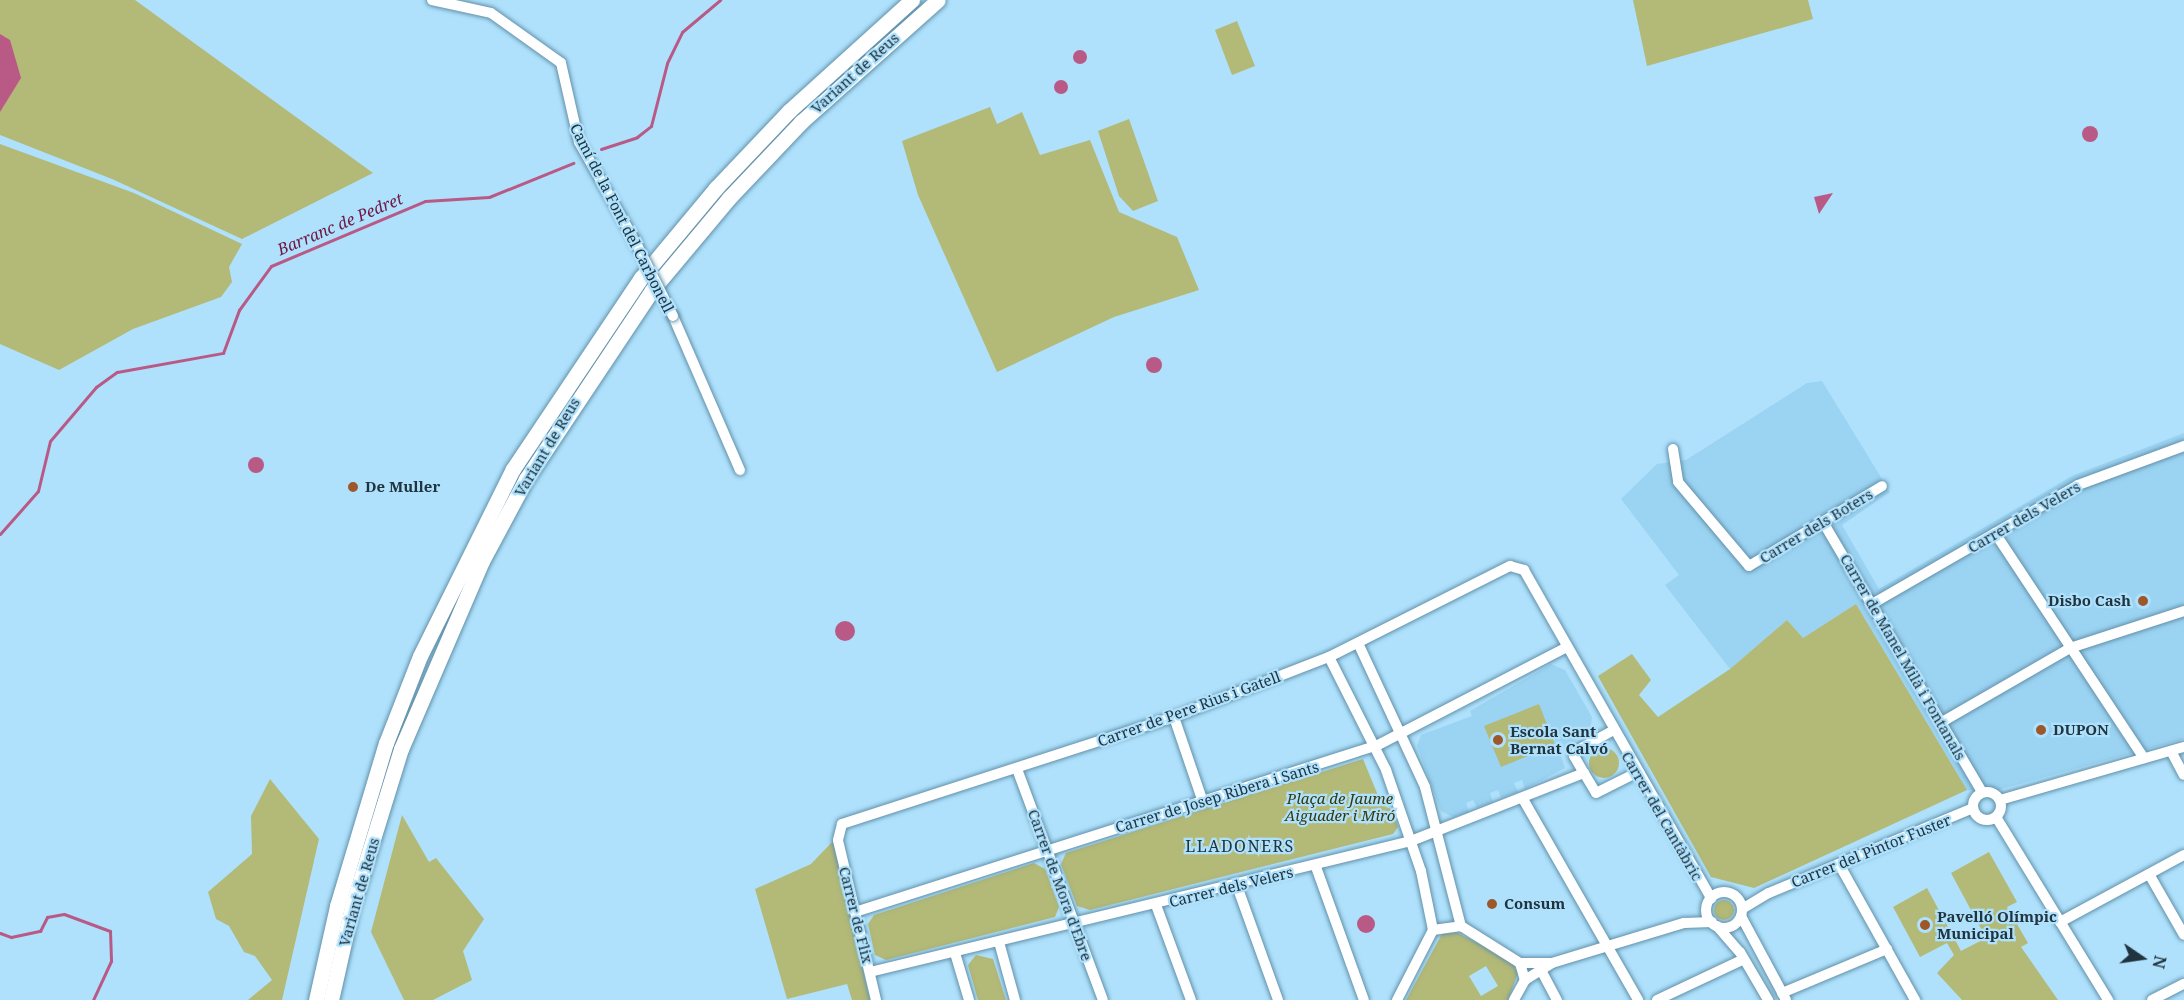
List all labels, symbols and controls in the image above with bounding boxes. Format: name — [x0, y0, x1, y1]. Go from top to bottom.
street label: Variant de Reus — [807, 29, 903, 117]
street label: Camí de la Font del Carbonell — [566, 120, 678, 316]
water label: Barranc de Pedret — [274, 189, 406, 259]
street label: Variant de Reus — [510, 394, 584, 500]
street label: Carrer dels Velers — [1964, 477, 2084, 557]
place label: De Muller — [365, 478, 440, 496]
marker: De Muller — [346, 480, 360, 494]
street label: Carrer dels Boters — [1756, 485, 1876, 567]
street label: Carrer de Manel Milà i Fontanals — [1836, 551, 1970, 763]
place label: Disbo Cash — [2048, 592, 2131, 610]
marker: Disbo Cash — [2136, 594, 2150, 608]
street label: Carrer de Pere Rius i Gatell — [1095, 667, 1283, 751]
place label: DUPON — [2053, 721, 2109, 739]
place label: Escola Sant Bernat Calvó — [1510, 722, 1608, 757]
marker: DUPON — [2034, 723, 2048, 737]
marker: Escola Sant Bernat Calvó — [1491, 733, 1505, 747]
street label: Carrer del Cantàbric — [1618, 748, 1706, 884]
street label: Carrer de Josep Ribera i Sants — [1113, 757, 1321, 837]
park label: Plaça de Jaume Aiguader i Miró — [1285, 789, 1395, 824]
street label: Carrer de Mora d'Ebre — [1024, 807, 1096, 963]
street label: Carrer del Pintor Fuster — [1789, 811, 1953, 891]
street label: Variant de Reus — [335, 836, 383, 948]
district label: LLADONERS — [1185, 836, 1295, 856]
street label: Carrer dels Velers — [1167, 863, 1295, 911]
street label: Carrer de Flix — [835, 865, 877, 965]
place label: Consum — [1504, 895, 1565, 913]
marker: Consum — [1485, 897, 1499, 911]
place label: Pavelló Olímpic Municipal — [1937, 907, 2057, 942]
marker: Pavelló Olímpic Municipal — [1918, 918, 1932, 932]
north arrow — [2112, 928, 2172, 988]
text: N — [2147, 953, 2172, 971]

